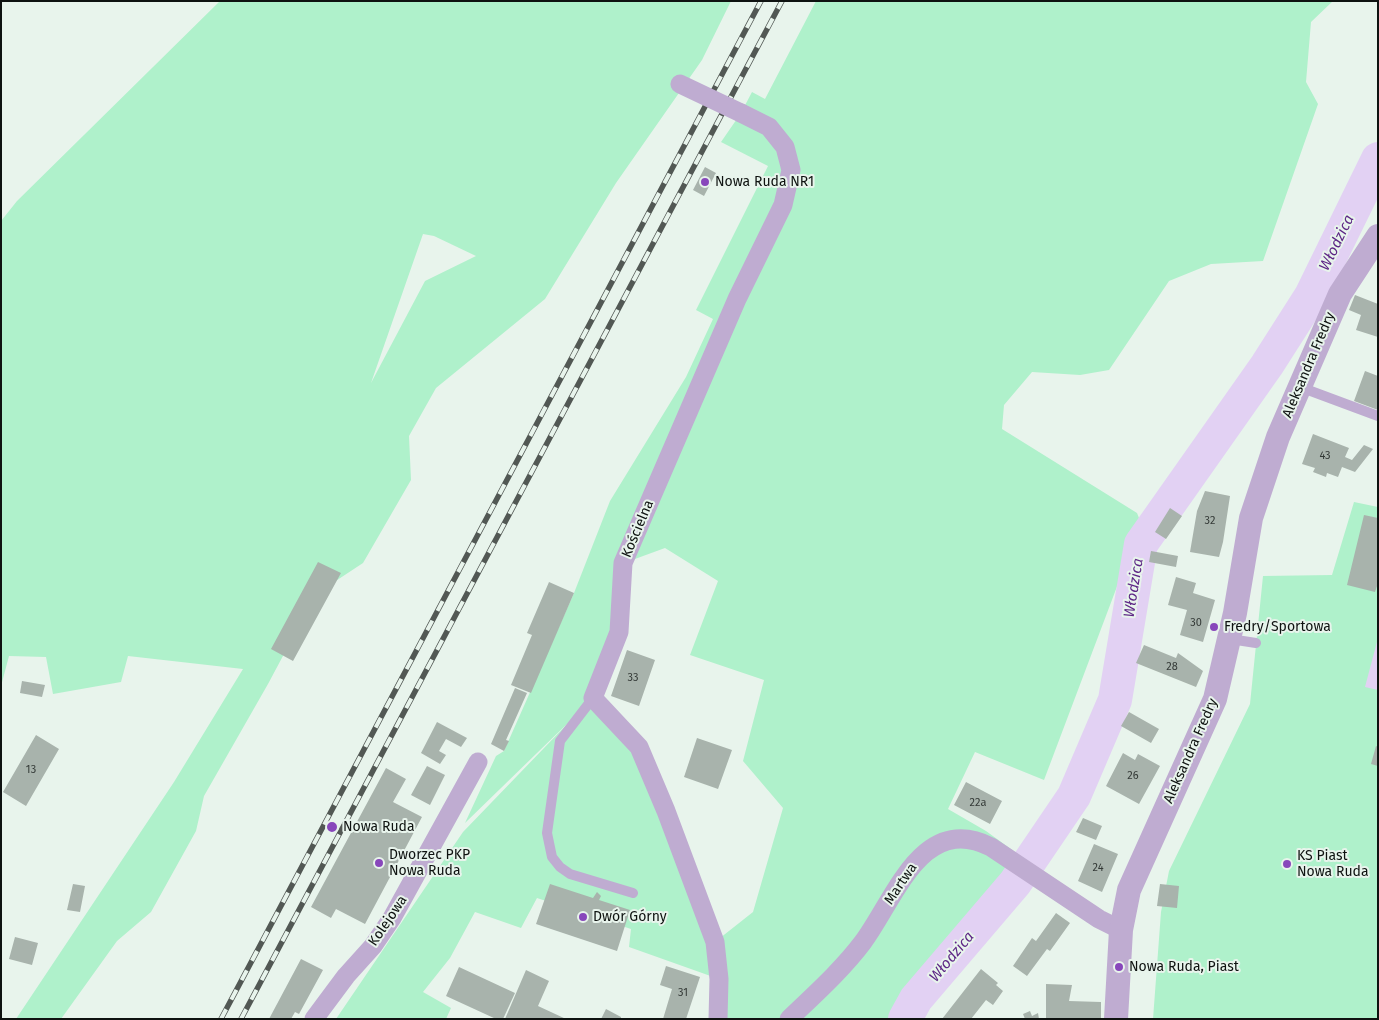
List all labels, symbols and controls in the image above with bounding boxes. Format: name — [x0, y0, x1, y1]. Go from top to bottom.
place label: Nowa Ruda NR1 — [715, 174, 814, 190]
marker: Nowa Ruda NR1 — [699, 176, 711, 188]
water label: Włodzica — [1316, 212, 1358, 274]
street label: Aleksandra Fredry — [1279, 310, 1339, 420]
house number: 43 — [1319, 449, 1331, 463]
street label: Kościelna — [618, 498, 658, 560]
house number: 32 — [1205, 514, 1215, 528]
water label: Włodzica — [1120, 557, 1148, 619]
house number: 30 — [1190, 616, 1202, 630]
place label: Fredry/Sportowa — [1224, 619, 1331, 635]
marker: Fredry/Sportowa — [1208, 621, 1220, 633]
house number: 28 — [1166, 660, 1178, 674]
house number: 33 — [628, 671, 638, 685]
street label: Aleksandra Fredry — [1160, 696, 1222, 806]
house number: 13 — [26, 763, 36, 777]
house number: 26 — [1127, 769, 1139, 783]
house number: 22a — [970, 796, 986, 810]
place label: Nowa Ruda — [343, 819, 415, 835]
marker: Nowa Ruda — [325, 820, 339, 834]
place label: Dworzec PKP Nowa Ruda — [389, 847, 470, 880]
place label: KS Piast Nowa Ruda — [1297, 848, 1369, 880]
marker: Dworzec PKP Nowa Ruda — [373, 857, 385, 869]
marker: KS Piast Nowa Ruda — [1281, 858, 1293, 870]
street label: Martwa — [881, 860, 921, 908]
house number: 24 — [1093, 861, 1103, 875]
street label: Kolejowa — [365, 892, 411, 950]
place label: Dwór Górny — [593, 909, 667, 925]
marker: Dwór Górny — [577, 911, 589, 923]
water label: Włodzica — [926, 928, 978, 986]
place label: Nowa Ruda, Piast — [1129, 959, 1239, 975]
marker: Nowa Ruda, Piast — [1113, 961, 1125, 973]
house number: 31 — [678, 986, 688, 1000]

